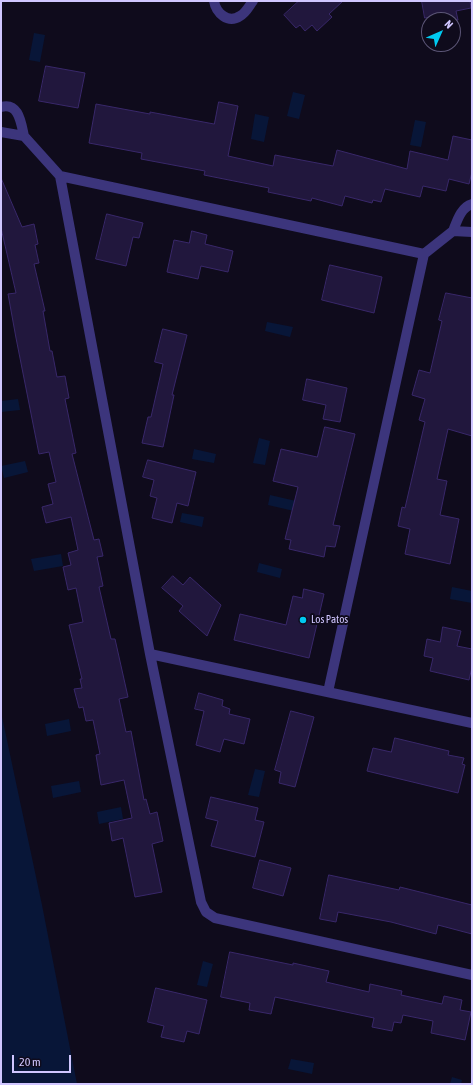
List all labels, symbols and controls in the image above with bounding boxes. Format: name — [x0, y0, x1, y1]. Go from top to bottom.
north arrow — [421, 12, 461, 52]
text: N — [442, 18, 455, 31]
place label: Los Patos — [311, 613, 348, 627]
marker: Los Patos — [298, 615, 308, 625]
scale bar — [14, 1047, 73, 1073]
text: 20 m — [19, 1055, 41, 1069]

